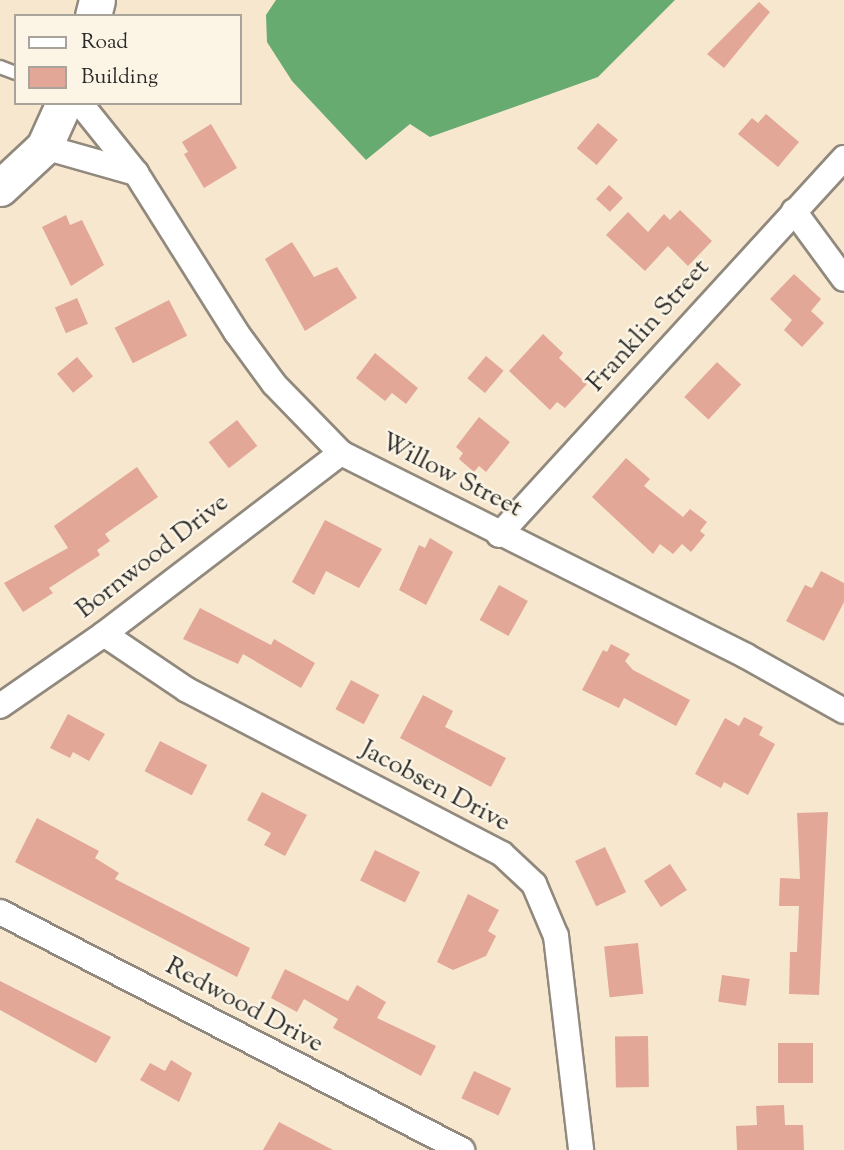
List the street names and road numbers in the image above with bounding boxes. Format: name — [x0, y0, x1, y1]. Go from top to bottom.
street label: Franklin Street — [581, 253, 717, 399]
street label: Willow Street — [375, 427, 527, 525]
street label: Bornwood Drive — [71, 488, 235, 626]
street label: Jacobsen Drive — [355, 735, 515, 839]
street label: Redwood Drive — [160, 951, 328, 1061]

